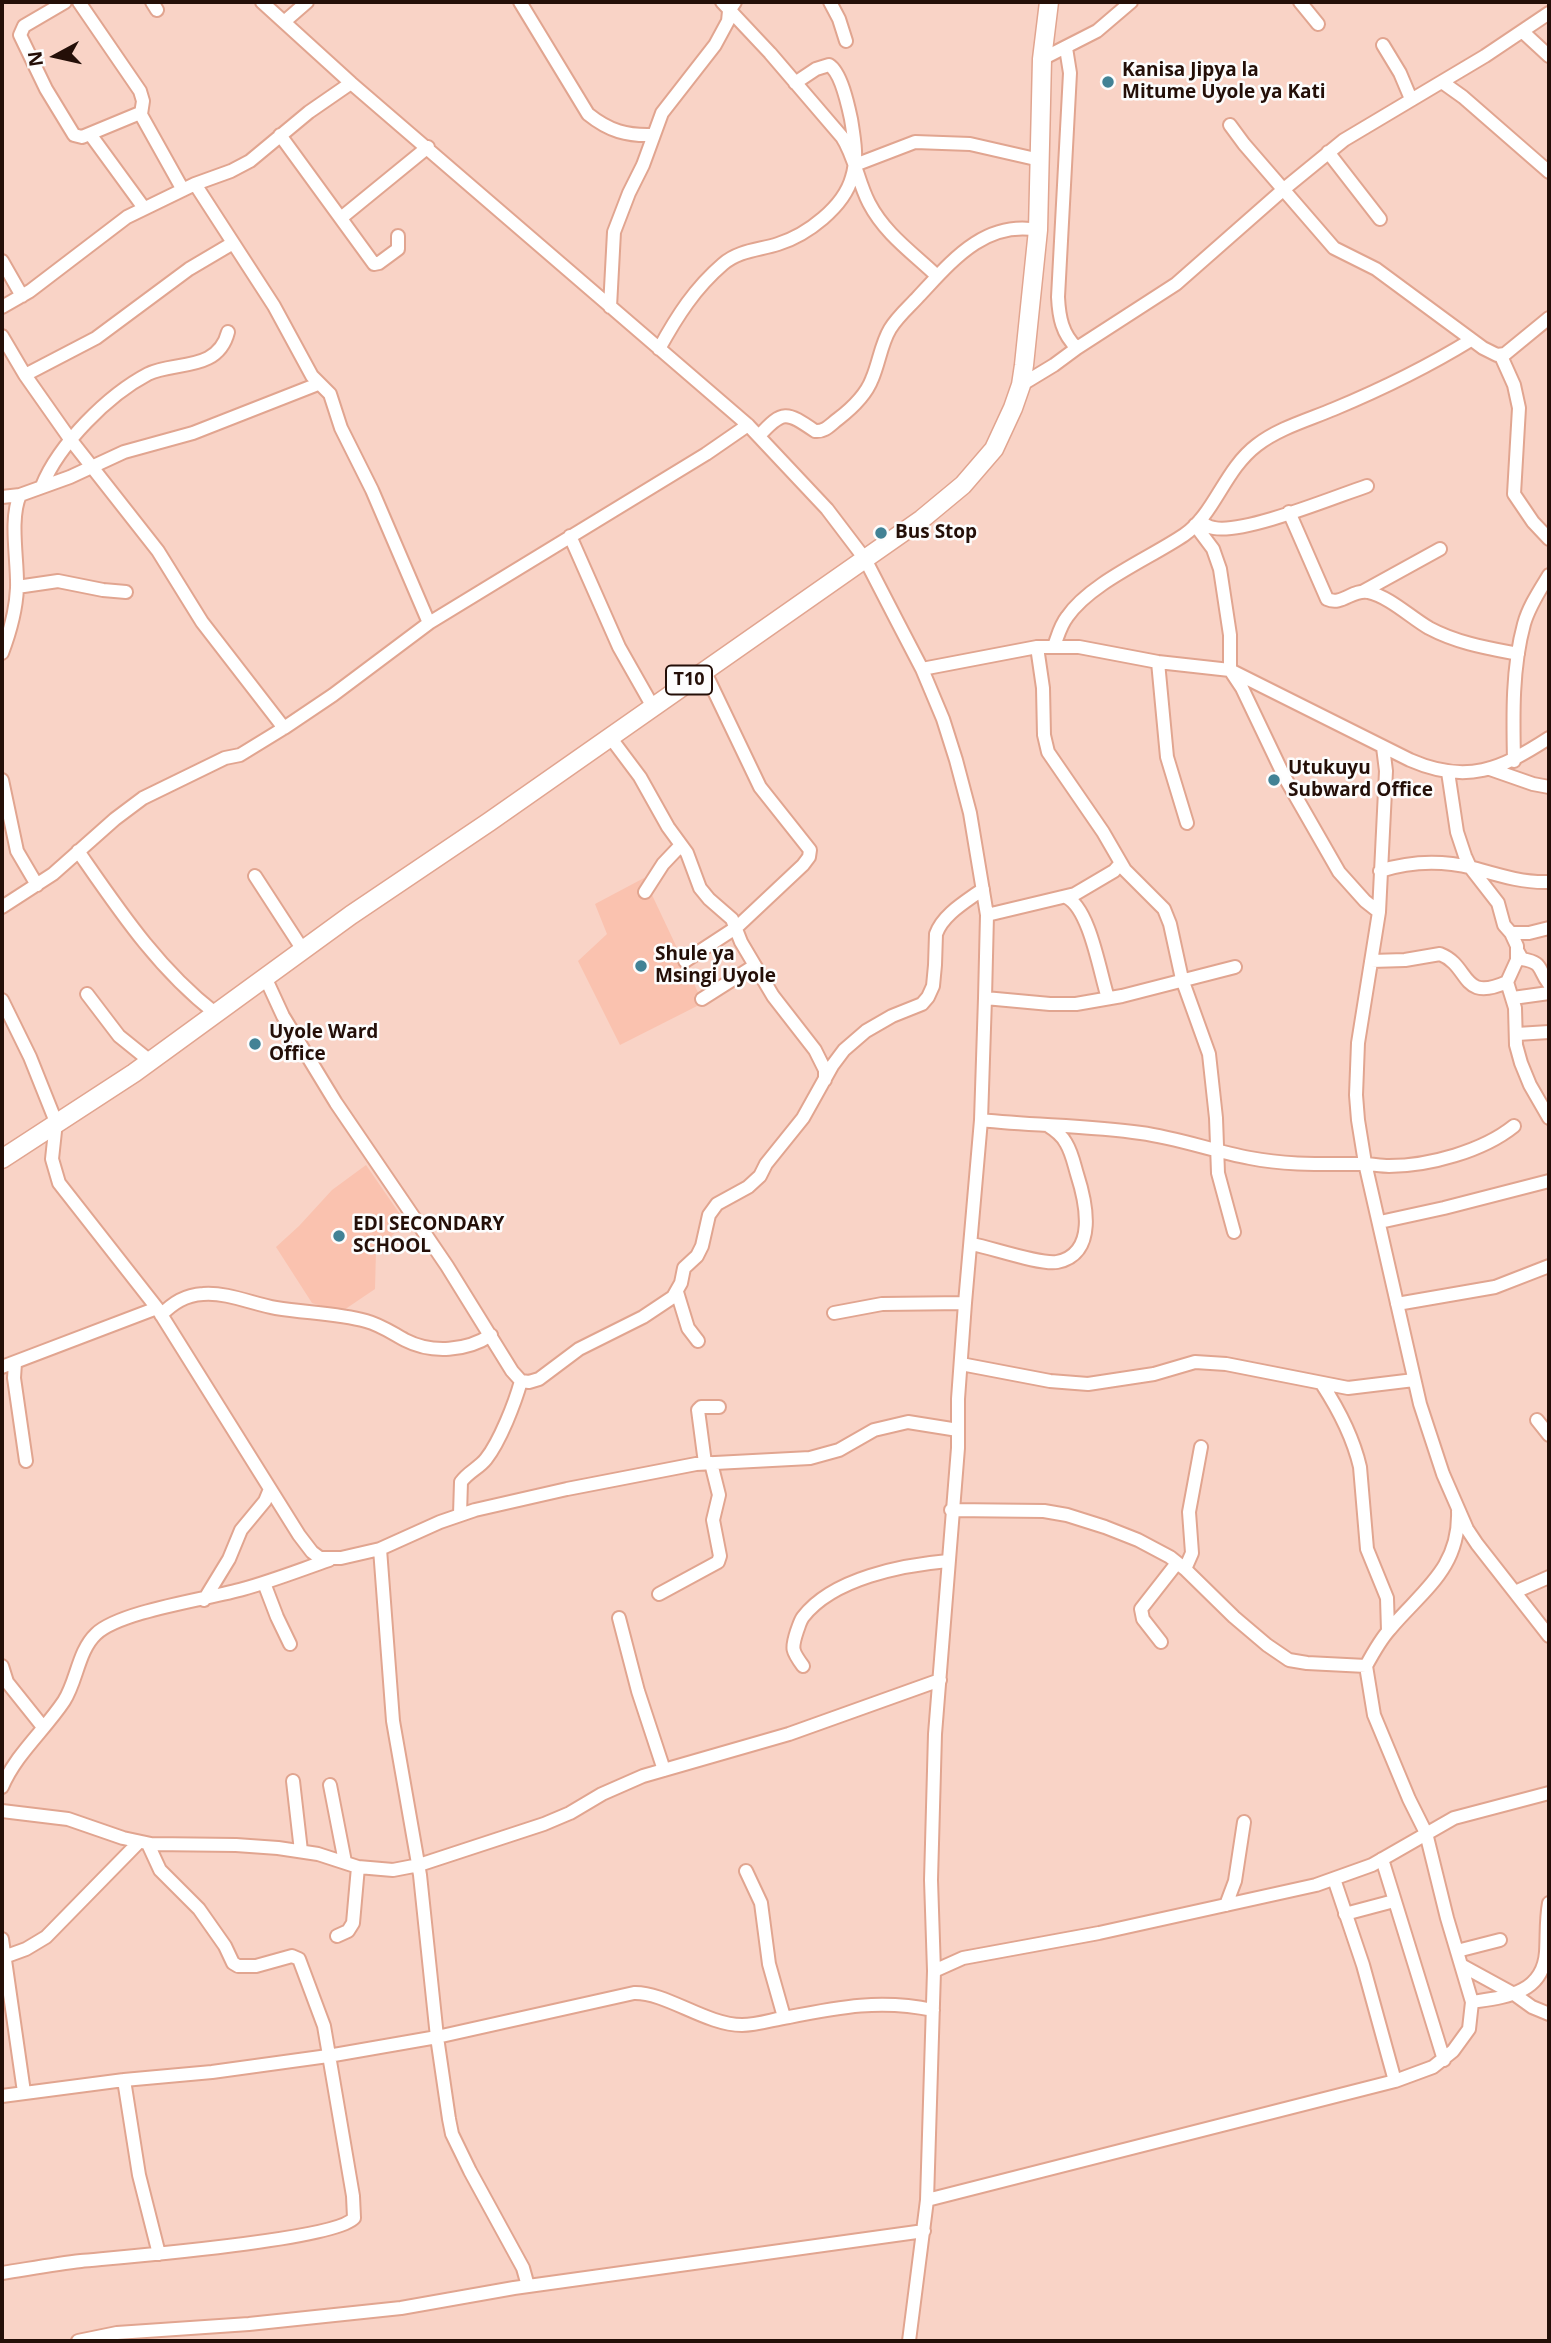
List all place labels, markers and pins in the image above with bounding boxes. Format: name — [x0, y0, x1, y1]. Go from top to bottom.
place label: Kanisa Jipya la Mitume Uyole ya Kati — [1122, 60, 1326, 104]
marker: Kanisa Jipya la Mitume Uyole ya Kati — [1100, 74, 1116, 90]
place label: Bus Stop — [895, 522, 977, 544]
marker: Bus Stop — [873, 525, 889, 541]
place label: Utukuyu Subward Office — [1288, 758, 1433, 802]
marker: Utukuyu Subward Office — [1266, 772, 1282, 788]
place label: Shule ya Msingi Uyole — [655, 944, 776, 988]
marker: Shule ya Msingi Uyole — [633, 958, 649, 974]
place label: Uyole Ward Office — [269, 1022, 378, 1066]
marker: Uyole Ward Office — [247, 1036, 263, 1052]
place label: EDI SECONDARY SCHOOL — [353, 1214, 504, 1258]
marker: EDI SECONDARY SCHOOL — [331, 1228, 347, 1244]

